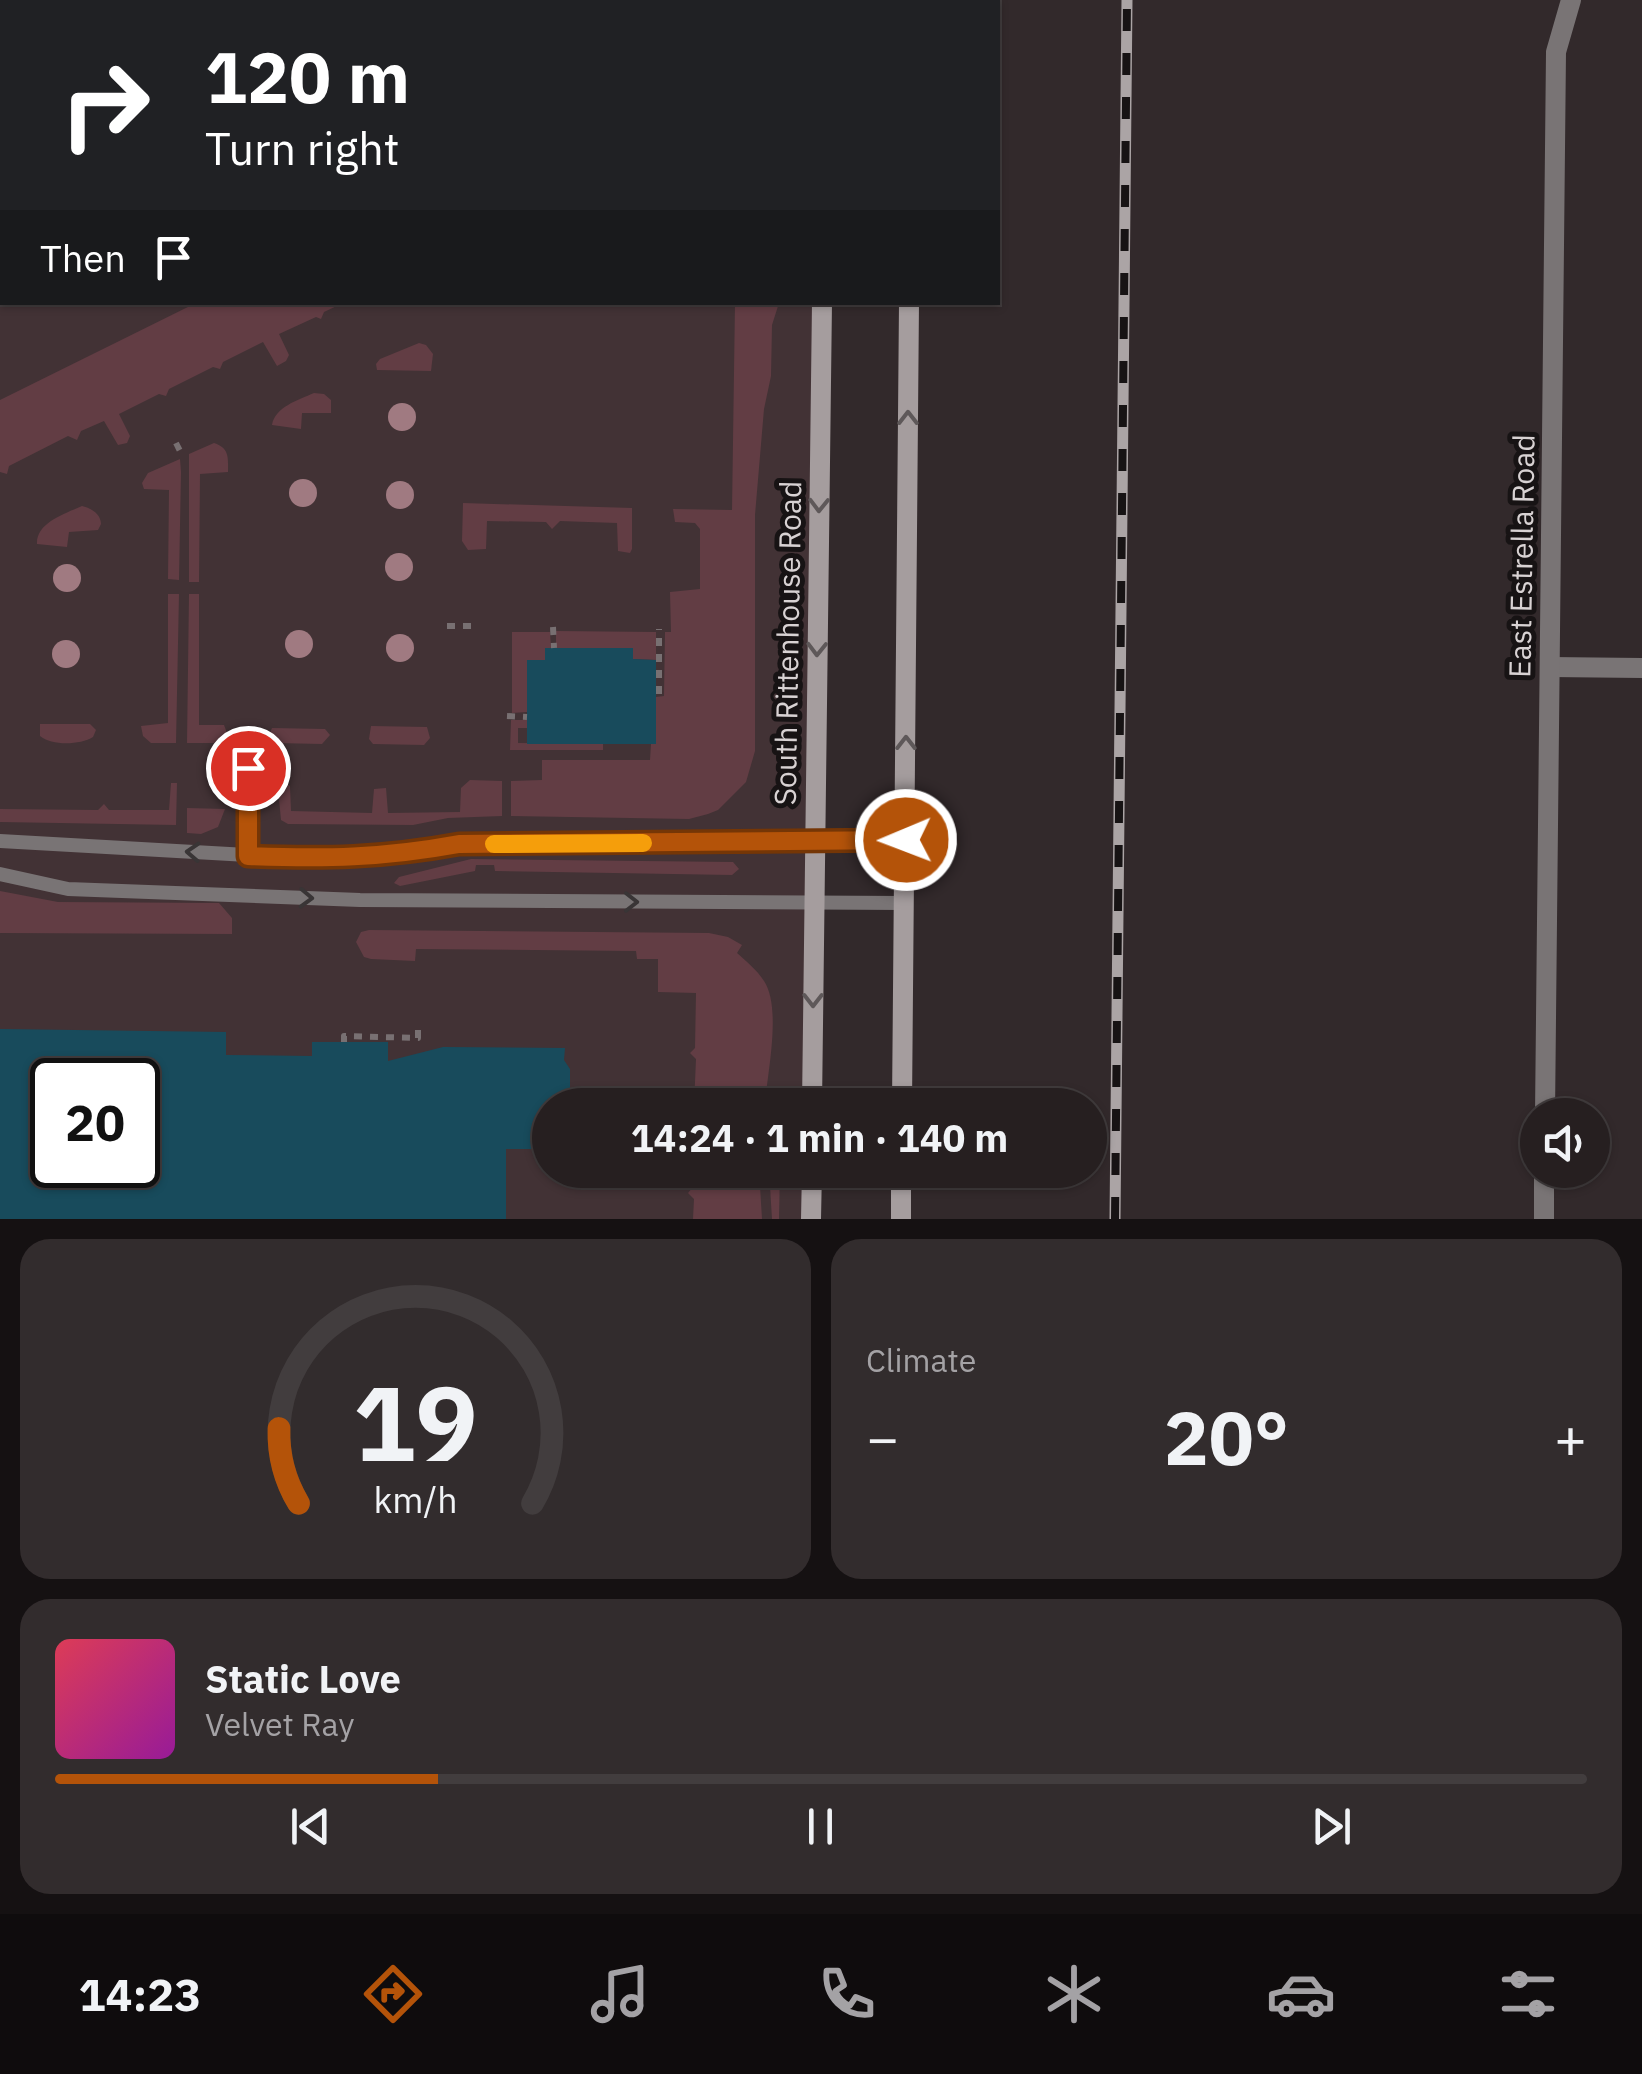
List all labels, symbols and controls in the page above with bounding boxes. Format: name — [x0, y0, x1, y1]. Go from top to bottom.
text: 120 m — [205, 31, 410, 122]
icon: right — [40, 40, 170, 170]
text: Turn right — [205, 119, 400, 177]
icon: arrive — [146, 230, 201, 285]
text: Then — [40, 233, 126, 282]
one-way arrow — [898, 409, 919, 425]
street label: East Estrella Road — [1499, 434, 1543, 678]
street label: South Rittenhouse Road — [765, 480, 809, 806]
one-way arrow — [808, 497, 829, 513]
one-way arrow — [806, 642, 827, 658]
pin — [206, 726, 291, 811]
one-way arrow — [896, 734, 917, 750]
icon: arrive — [221, 741, 276, 796]
position arrow — [854, 788, 958, 892]
one-way arrow — [184, 842, 200, 863]
one-way arrow — [298, 888, 314, 909]
one-way arrow — [624, 891, 639, 913]
one-way arrow — [802, 992, 824, 1008]
speed limit sign: 20 — [30, 1058, 160, 1188]
map controls — [1520, 1098, 1610, 1188]
button: sound — [1520, 1098, 1610, 1188]
text: 14:24 · 1 min · 140 m — [631, 1113, 1008, 1162]
text: Climate — [866, 1339, 976, 1381]
text: 19 — [353, 1354, 478, 1490]
text: 20° — [1164, 1388, 1289, 1486]
text: − — [866, 1402, 899, 1473]
text: + — [1554, 1402, 1587, 1473]
text: km/h — [373, 1476, 458, 1523]
text: Static Love — [205, 1654, 401, 1703]
text: Velvet Ray — [205, 1703, 354, 1745]
icon: previous — [283, 1799, 338, 1854]
icon: pause — [793, 1799, 848, 1854]
icon: next — [1304, 1799, 1359, 1854]
icon: directions — [358, 1959, 428, 2029]
icon: music — [585, 1959, 655, 2029]
icon: phone — [812, 1959, 882, 2029]
icon: climate — [1039, 1959, 1109, 2029]
icon: car — [1266, 1959, 1336, 2029]
icon: filters — [1493, 1959, 1563, 2029]
text: 14:23 — [79, 1965, 201, 2023]

